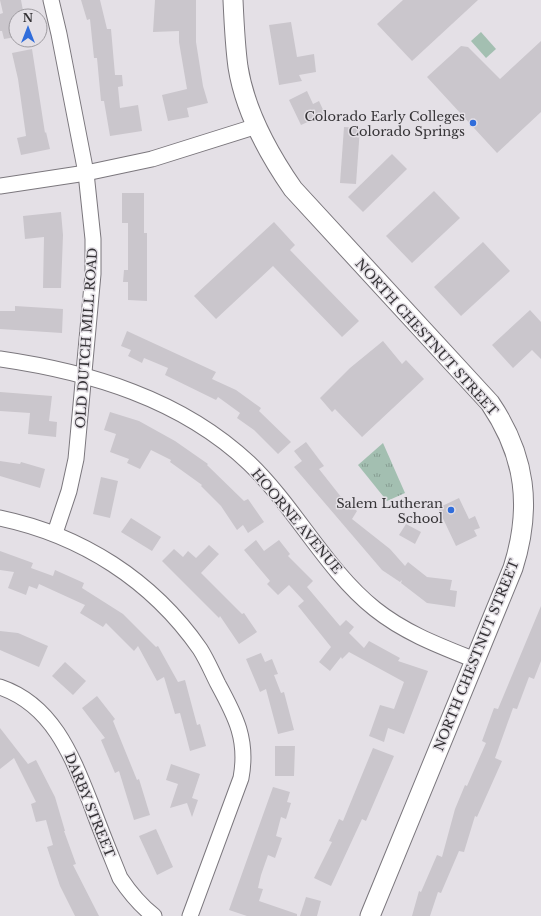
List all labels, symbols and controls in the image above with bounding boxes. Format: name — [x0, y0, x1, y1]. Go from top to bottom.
north arrow — [8, 8, 48, 48]
text: N — [23, 11, 34, 25]
place label: Colorado Early Colleges Colorado Springs — [304, 108, 465, 140]
marker: Colorado Early Colleges Colorado Springs — [468, 118, 478, 128]
street label: OLD DUTCH MILL ROAD — [72, 247, 101, 429]
street label: NORTH CHESTNUT STREET — [352, 255, 502, 420]
street label: HOORNE AVENUE — [248, 465, 346, 577]
place label: Salem Lutheran School — [336, 495, 443, 527]
marker: Salem Lutheran School — [446, 505, 456, 515]
street label: NORTH CHESTNUT STREET — [430, 556, 523, 754]
street label: DARBY STREET — [61, 750, 119, 861]

